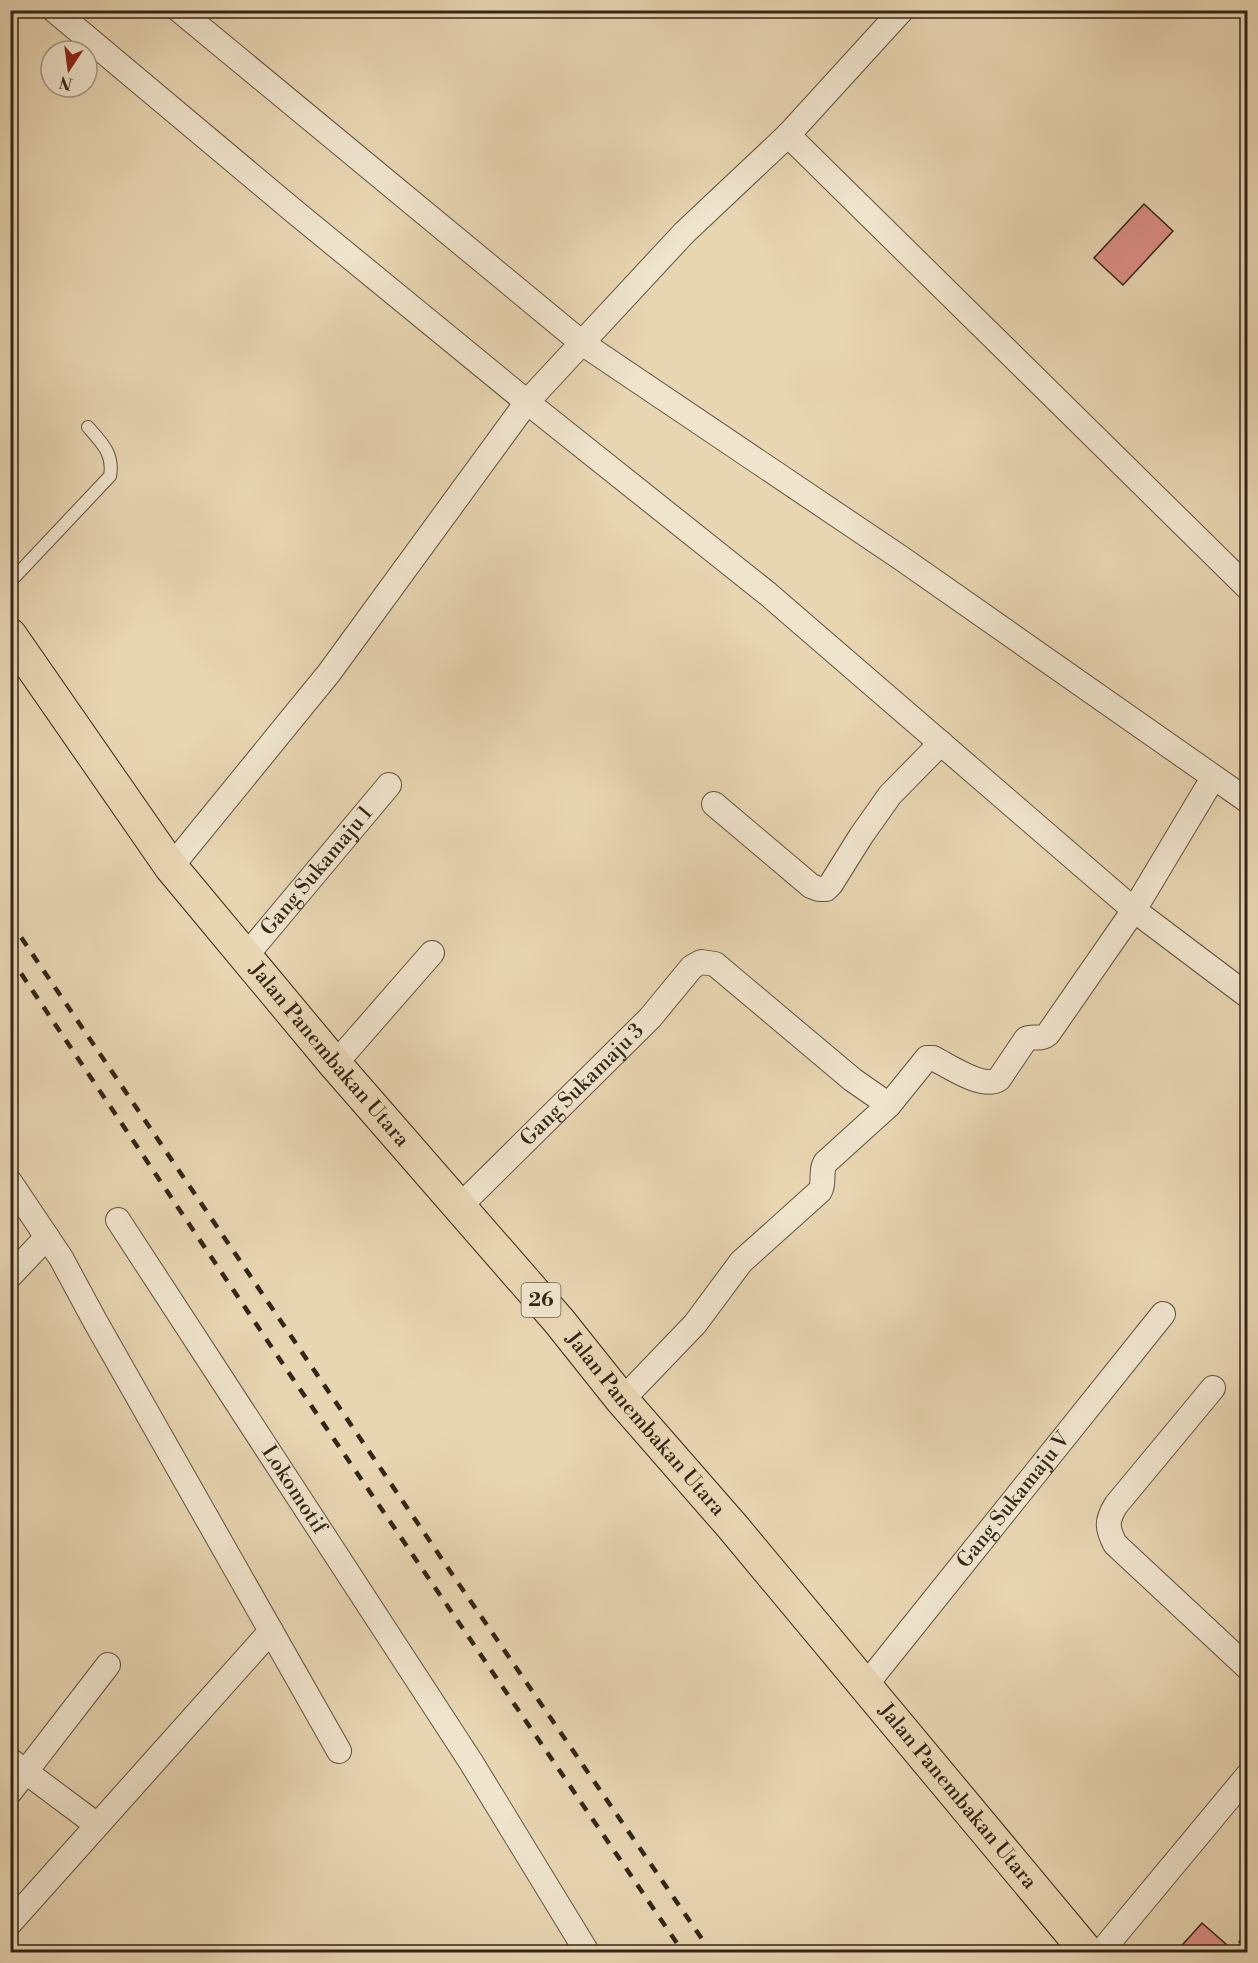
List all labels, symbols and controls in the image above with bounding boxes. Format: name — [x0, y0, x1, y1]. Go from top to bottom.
north arrow — [39, 39, 99, 99]
text: N — [57, 71, 74, 94]
street label: Gang Sukamaju 1 — [255, 801, 379, 941]
street label: Jalan Panembakan Utara — [243, 957, 415, 1153]
street label: Gang Sukamaju 3 — [515, 1018, 650, 1152]
road number: 26 — [522, 1283, 560, 1317]
street label: Jalan Panembakan Utara — [559, 1326, 731, 1522]
street label: Gang Sukamaju V — [951, 1426, 1077, 1574]
street label: Lokomotif — [255, 1441, 333, 1540]
street label: Jalan Panembakan Utara — [872, 1698, 1042, 1895]

